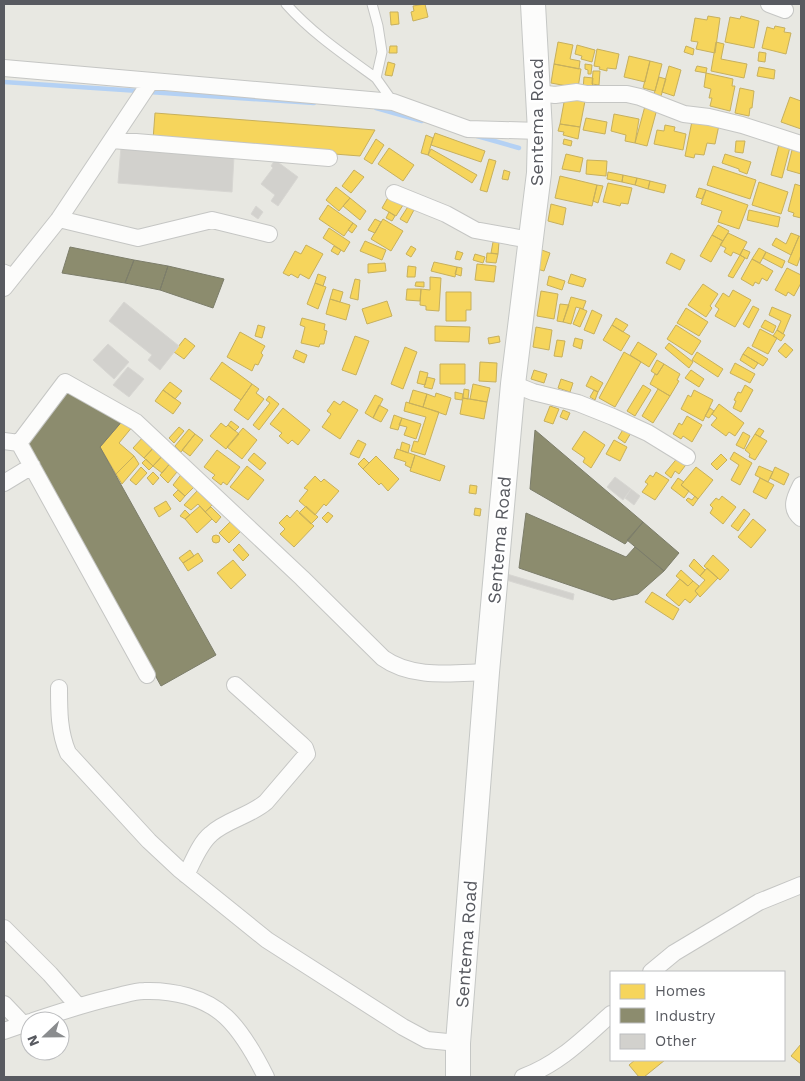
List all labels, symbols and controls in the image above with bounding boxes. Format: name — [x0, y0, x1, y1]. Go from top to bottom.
street label: Sentema Road — [526, 58, 547, 186]
street label: Sentema Road — [483, 475, 515, 605]
street label: Sentema Road — [451, 879, 481, 1009]
legend — [610, 971, 785, 1061]
text: Homes — [655, 982, 706, 1000]
text: Industry — [655, 1007, 716, 1025]
north arrow — [20, 1011, 70, 1061]
text: Other — [655, 1032, 697, 1050]
text: N — [24, 1033, 42, 1049]

